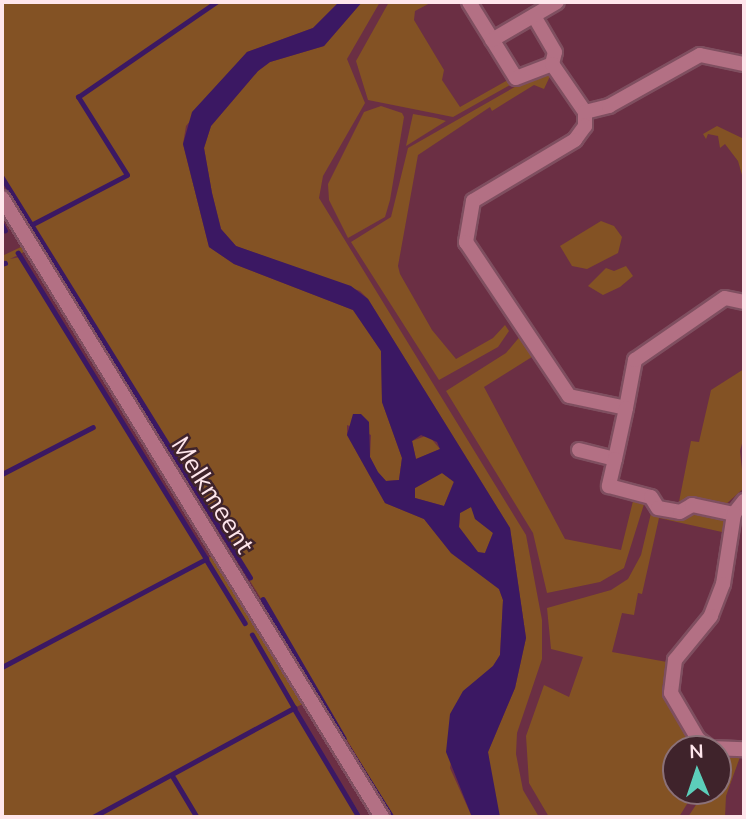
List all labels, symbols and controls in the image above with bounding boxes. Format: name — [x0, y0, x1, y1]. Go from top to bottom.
street label: Melkmeent — [165, 431, 261, 559]
north arrow — [662, 735, 732, 805]
text: N — [689, 739, 704, 763]

